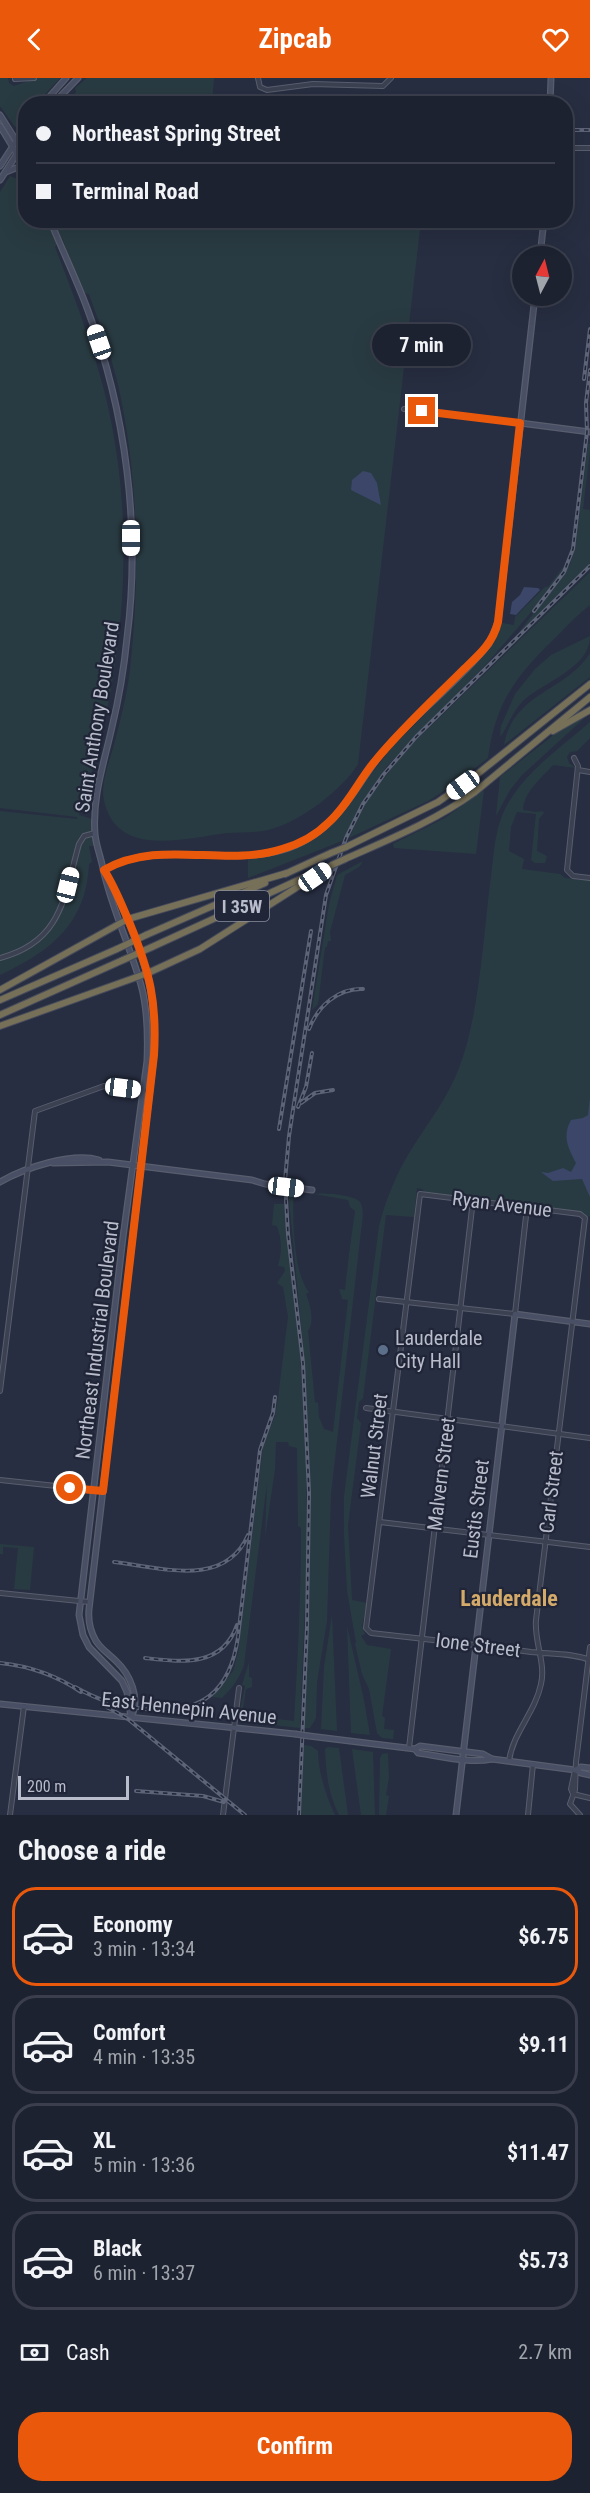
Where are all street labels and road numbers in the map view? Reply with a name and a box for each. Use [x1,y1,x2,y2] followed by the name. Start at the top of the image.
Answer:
[70,620,124,814] street label: Saint Anthony Boulevard
[215,891,269,921] road number: I 35W
[451,1186,553,1222] street label: Ryan Avenue
[70,1219,124,1461] street label: Northeast Industrial Boulevard
[356,1392,392,1500] street label: Walnut Street
[422,1416,460,1532] street label: Malvern Street
[534,1449,568,1535] street label: Carl Street
[458,1458,494,1560] street label: Eustis Street
[434,1628,522,1662] street label: Ione Street
[100,1687,278,1729] street label: East Hennepin Avenue

